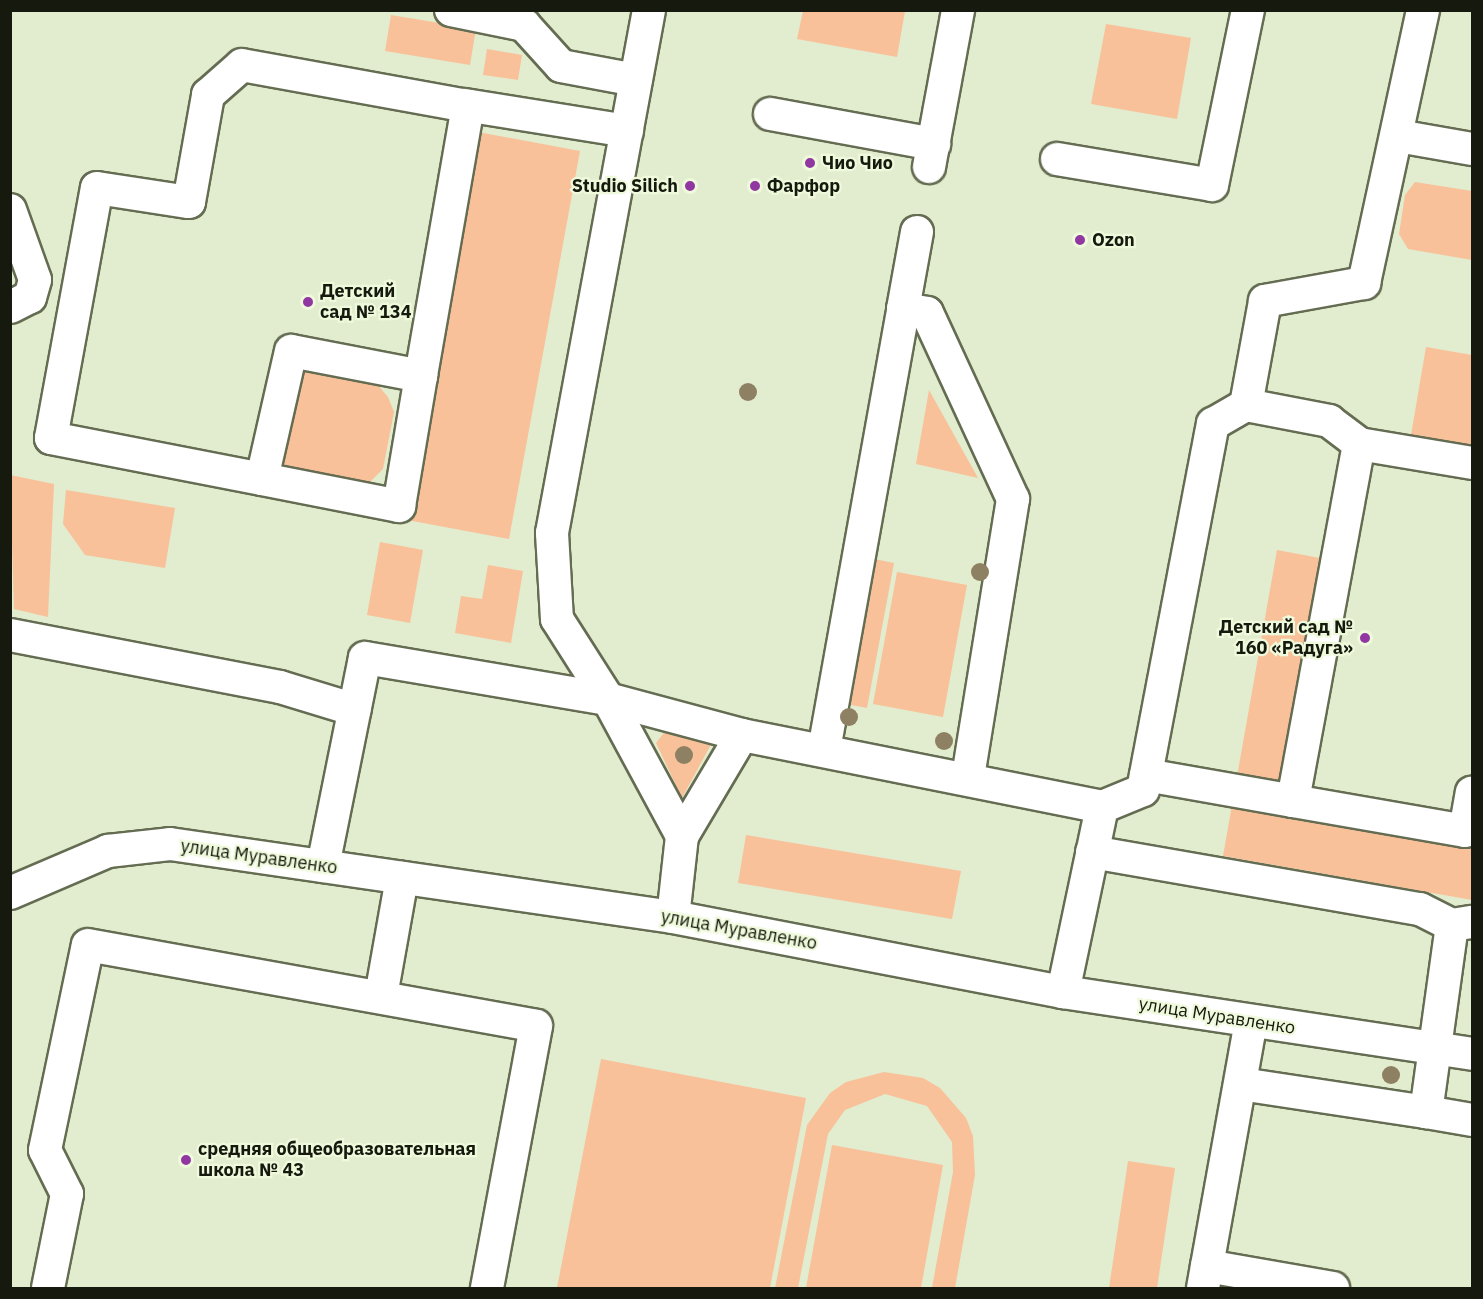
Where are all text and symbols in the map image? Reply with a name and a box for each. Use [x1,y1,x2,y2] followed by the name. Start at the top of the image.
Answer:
[822,152,893,174] place label: Чио Чио
[803,156,817,170] marker: Чио Чио
[572,175,678,197] place label: Studio Silich
[767,175,840,197] place label: Фарфор
[683,179,697,193] marker: Studio Silich
[748,179,762,193] marker: Фарфор
[1092,229,1135,251] place label: Ozon
[1073,233,1087,247] marker: Ozon
[320,281,411,324] place label: Детский сад № 134
[301,295,315,309] marker: Детский сад № 134
[1219,617,1353,660] place label: Детский сад № 160 «Радуга»
[1358,631,1372,645] marker: Детский сад № 160 «Радуга»
[179,835,339,879] street label: улица Муравленко
[659,906,819,954] street label: улица Муравленко
[1137,993,1297,1039] street label: улица Муравленко
[198,1139,476,1182] place label: средняя общеобразовательная школа № 43
[179,1153,193,1167] marker: средняя общеобразовательная школа № 43

